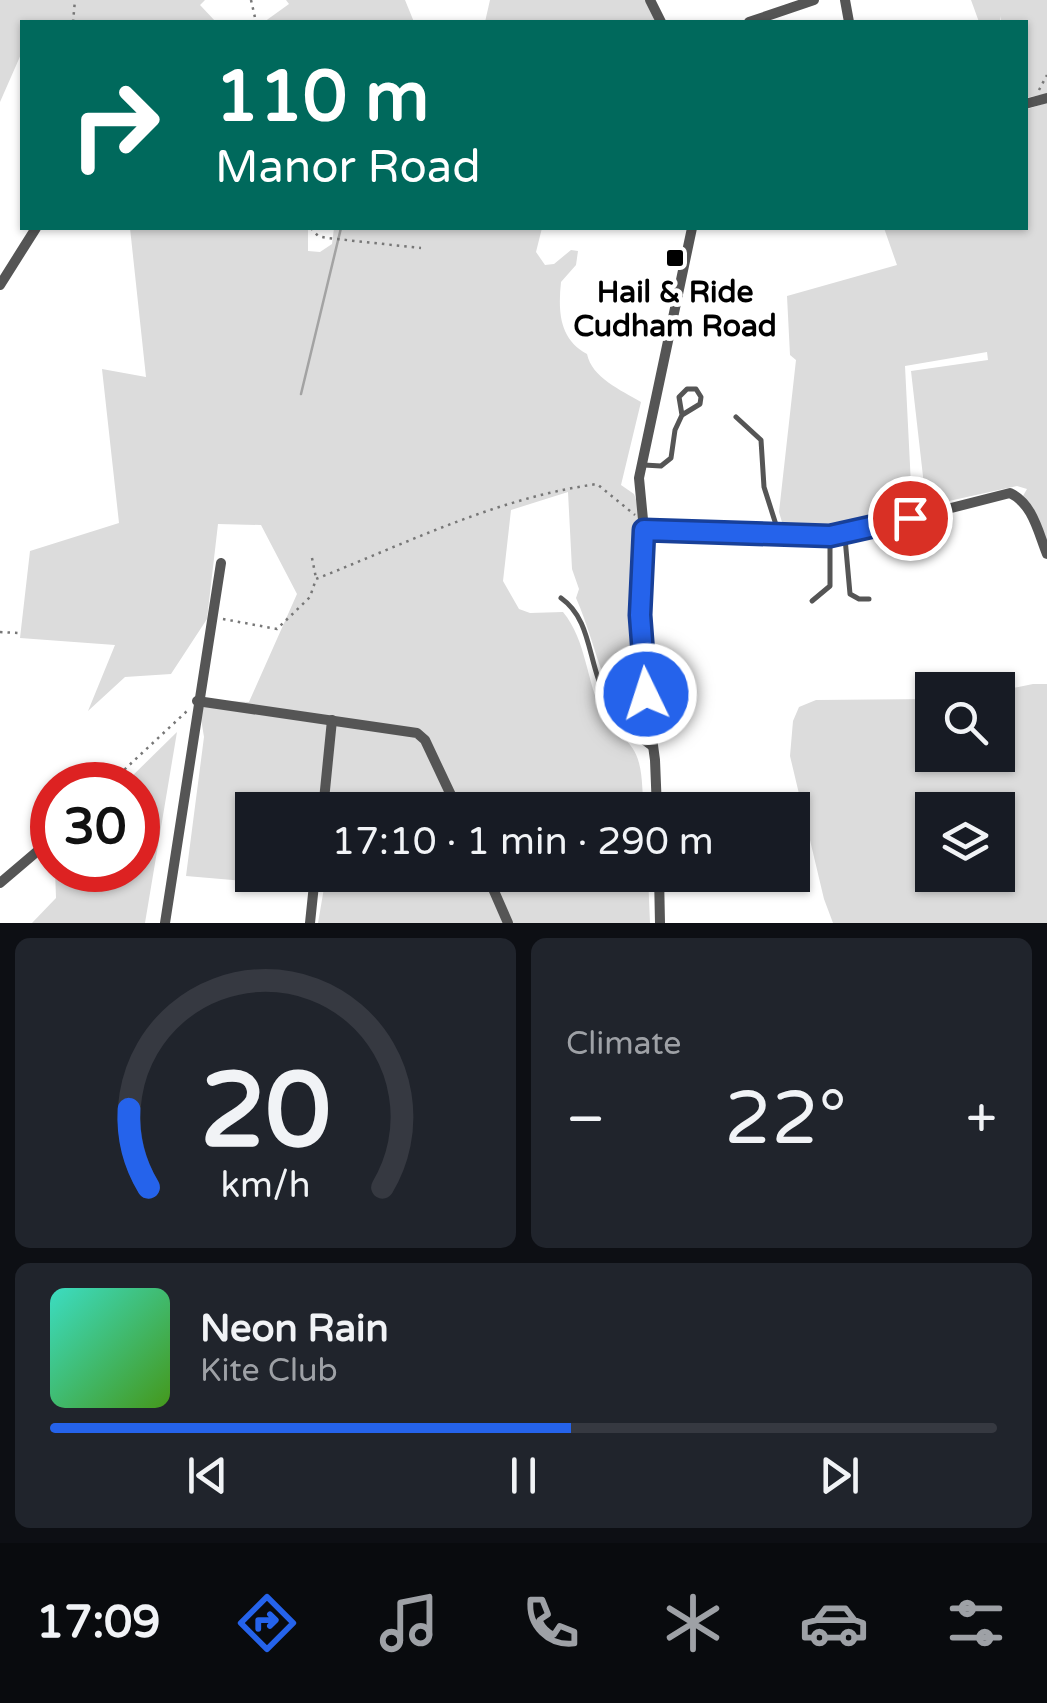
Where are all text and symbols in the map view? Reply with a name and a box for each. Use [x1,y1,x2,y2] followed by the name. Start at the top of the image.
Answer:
[215,56,429,140] text: 110 m
[50,60,180,190] icon: right
[215,141,481,195] text: Manor Road
[664,247,686,269] marker: Hail & Ride Cudham Road
[573,274,777,345] place label: Hail & Ride Cudham Road
[868,476,953,561] pin
[883,491,938,546] icon: arrive
[594,642,698,746] position arrow
[915,672,1015,892] map controls
[915,672,1015,772] button: search
[30,762,160,892] speed limit sign: 30
[915,792,1015,892] button: layers
[331,819,714,865] text: 17:10 · 1 min · 290 m
[566,1025,681,1063] text: Climate
[200,1050,331,1175] text: 20
[724,1074,847,1164] text: 22°
[566,1087,605,1153] text: −
[966,1087,997,1153] text: +
[221,1164,310,1207] text: km/h
[200,1306,389,1352] text: Neon Rain
[200,1352,338,1390] text: Kite Club
[180,1448,235,1503] icon: previous
[496,1448,551,1503] icon: pause
[812,1448,867,1503] icon: next
[232,1588,302,1658] icon: directions
[374,1588,444,1658] icon: music
[516,1588,586,1658] icon: phone
[658,1588,728,1658] icon: climate
[799,1588,869,1658] icon: car
[941,1588,1011,1658] icon: filters
[36,1596,161,1650] text: 17:09

